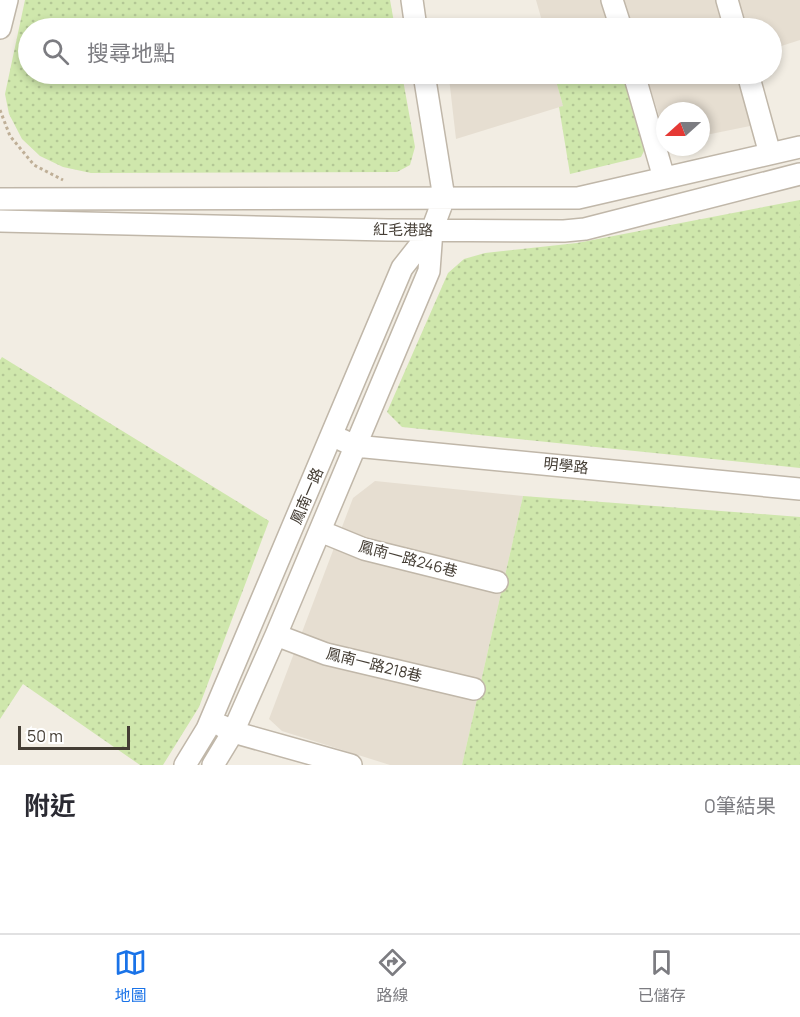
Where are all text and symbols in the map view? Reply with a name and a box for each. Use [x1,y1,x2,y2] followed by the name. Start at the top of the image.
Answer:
[18,18,782,84] search box
[39,35,72,68] icon: search
[87,38,175,68] text: 搜尋地點
[656,102,710,156] north arrow
[373,218,433,241] street label: 紅毛港路
[543,453,590,478] street label: 明學路
[285,464,328,528] street label: 鳳南一路
[356,535,460,582] street label: 鳳南一路246巷
[324,642,424,687] street label: 鳳南一路218巷
[18,723,130,750] scale bar
[27,725,63,747] text: 50 m
[24,787,76,823] text: 附近
[704,792,776,819] text: 0筆結果
[114,946,147,1006] tab: 地圖
[376,946,409,1006] tab: 路線
[638,946,686,1006] tab: 已儲存

